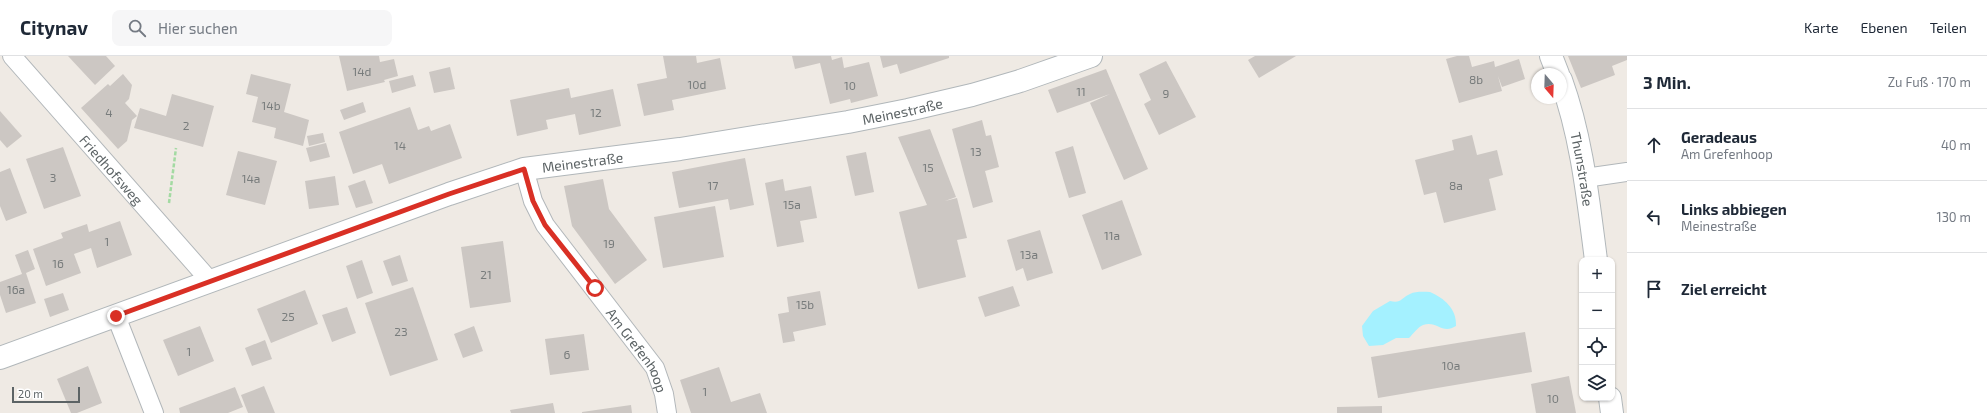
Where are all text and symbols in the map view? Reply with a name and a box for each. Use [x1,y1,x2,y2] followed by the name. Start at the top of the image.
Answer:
[112,10,392,46] search box
[20,16,88,39] text: Citynav
[126,17,148,39] icon: search
[158,19,238,37] text: Hier suchen
[1804,19,1839,36] text: Karte
[1861,19,1908,36] text: Ebenen
[1930,19,1967,36] text: Teilen
[352,64,372,78] house number: 14d
[1531,68,1567,104] north arrow
[1469,72,1483,86] house number: 8b
[1643,72,1691,92] text: 3 Min.
[1888,74,1971,90] text: Zu Fuß · 170 m
[688,77,706,91] house number: 10d
[844,78,856,92] house number: 10
[1076,84,1086,98] house number: 11
[1163,86,1170,100] house number: 9
[861,94,944,127] street label: Meinestraße
[262,98,281,112] house number: 14b
[105,105,113,119] house number: 4
[590,105,602,119] house number: 12
[183,118,190,132] house number: 2
[1681,128,1757,146] text: Geradeaus
[1568,130,1597,207] street label: Thunstraße
[77,131,147,208] street label: Friedhofsweg
[1643,134,1665,156] icon: ahead
[1941,137,1971,153] text: 40 m
[394,138,406,152] house number: 14
[970,144,982,158] house number: 13
[1681,146,1773,162] text: Am Grefenhoop
[541,148,624,175] street label: Meinestraße
[922,160,934,174] house number: 15
[50,170,56,184] house number: 3
[242,171,260,185] house number: 14a
[708,178,718,192] house number: 17
[1449,178,1463,192] house number: 8a
[783,197,801,211] house number: 15a
[1681,200,1787,218] text: Links abbiegen
[1643,206,1665,228] icon: left
[1936,209,1971,225] text: 130 m
[1681,218,1757,234] text: Meinestraße
[1104,228,1120,242] house number: 11a
[105,234,109,248] house number: 1
[603,236,615,250] house number: 19
[1020,247,1038,261] house number: 13a
[52,256,64,270] house number: 16
[1579,257,1615,401] map controls
[1579,257,1615,293] button: +
[480,267,492,281] house number: 21
[1643,278,1665,300] icon: arrive
[586,279,604,297] route start
[1681,280,1767,298] text: Ziel erreicht
[7,282,25,296] house number: 16a
[1579,293,1615,329] button: −
[796,297,814,311] house number: 15b
[603,304,671,394] street label: Am Grefenhoop
[107,307,125,325] route end
[281,309,295,323] house number: 25
[394,324,408,338] house number: 23
[1579,329,1615,365] button: locate
[187,344,191,358] house number: 1
[564,347,571,361] house number: 6
[1442,358,1460,372] house number: 10a
[1579,365,1615,401] button: layers
[703,384,707,398] house number: 1
[12,385,80,404] scale bar
[18,387,43,400] text: 20 m
[1547,391,1559,405] house number: 10

